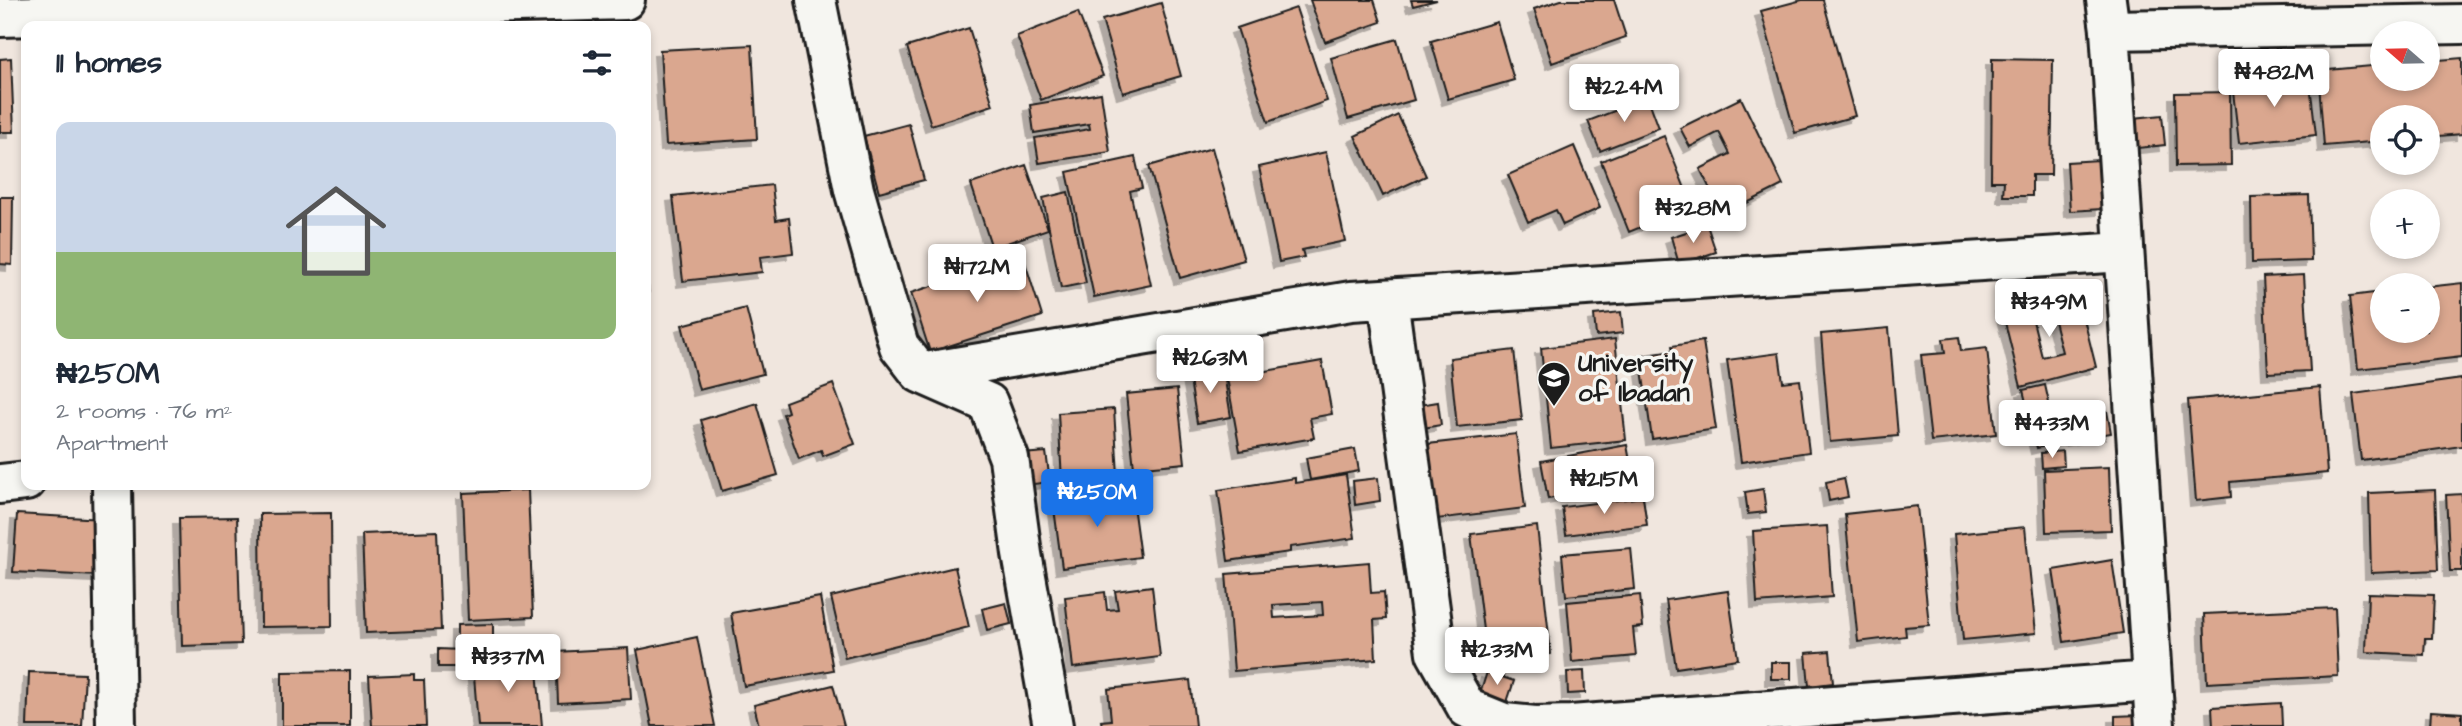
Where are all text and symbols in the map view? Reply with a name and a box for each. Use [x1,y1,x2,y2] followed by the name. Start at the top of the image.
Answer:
[2370,21,2440,91] north arrow
[2370,21,2440,343] map controls
[56,42,162,84] text: 11 homes
[578,44,616,82] icon: filters
[2225,50,2323,109] pin: ₦482M
[2234,56,2314,88] text: ₦482M
[1575,64,1673,124] pin: ₦224M
[1585,71,1663,103] text: ₦224M
[2370,105,2440,175] button: locate
[273,168,399,294] icon: home
[1644,186,1742,245] pin: ₦328M
[2370,189,2440,259] button: +
[1655,192,1731,224] text: ₦328M
[928,244,1026,304] pin: ₦172M
[944,251,1010,283] text: ₦172M
[2370,273,2440,343] button: −
[2000,280,2098,339] pin: ₦349M
[2011,286,2087,318] text: ₦349M
[1161,336,1259,395] pin: ₦263M
[1173,342,1247,374] text: ₦263M
[1578,345,1694,411] place label: University of Ibadan
[56,353,160,395] text: ₦250M
[1535,359,1573,408] school or university icon: University of Ibadan
[56,395,232,427] text: 2 rooms · 76 m²
[2003,400,2101,460] pin: ₦433M
[2015,407,2089,439] text: ₦433M
[56,427,168,459] text: Apartment
[1555,456,1653,516] pin: ₦215M
[1570,463,1638,495] text: ₦215M
[1048,470,1146,529] pin: ₦250M
[1057,476,1137,508] text: ₦250M
[1448,628,1546,687] pin: ₦233M
[459,634,557,694] pin: ₦337M
[1461,634,1533,666] text: ₦233M
[471,641,545,673] text: ₦337M

